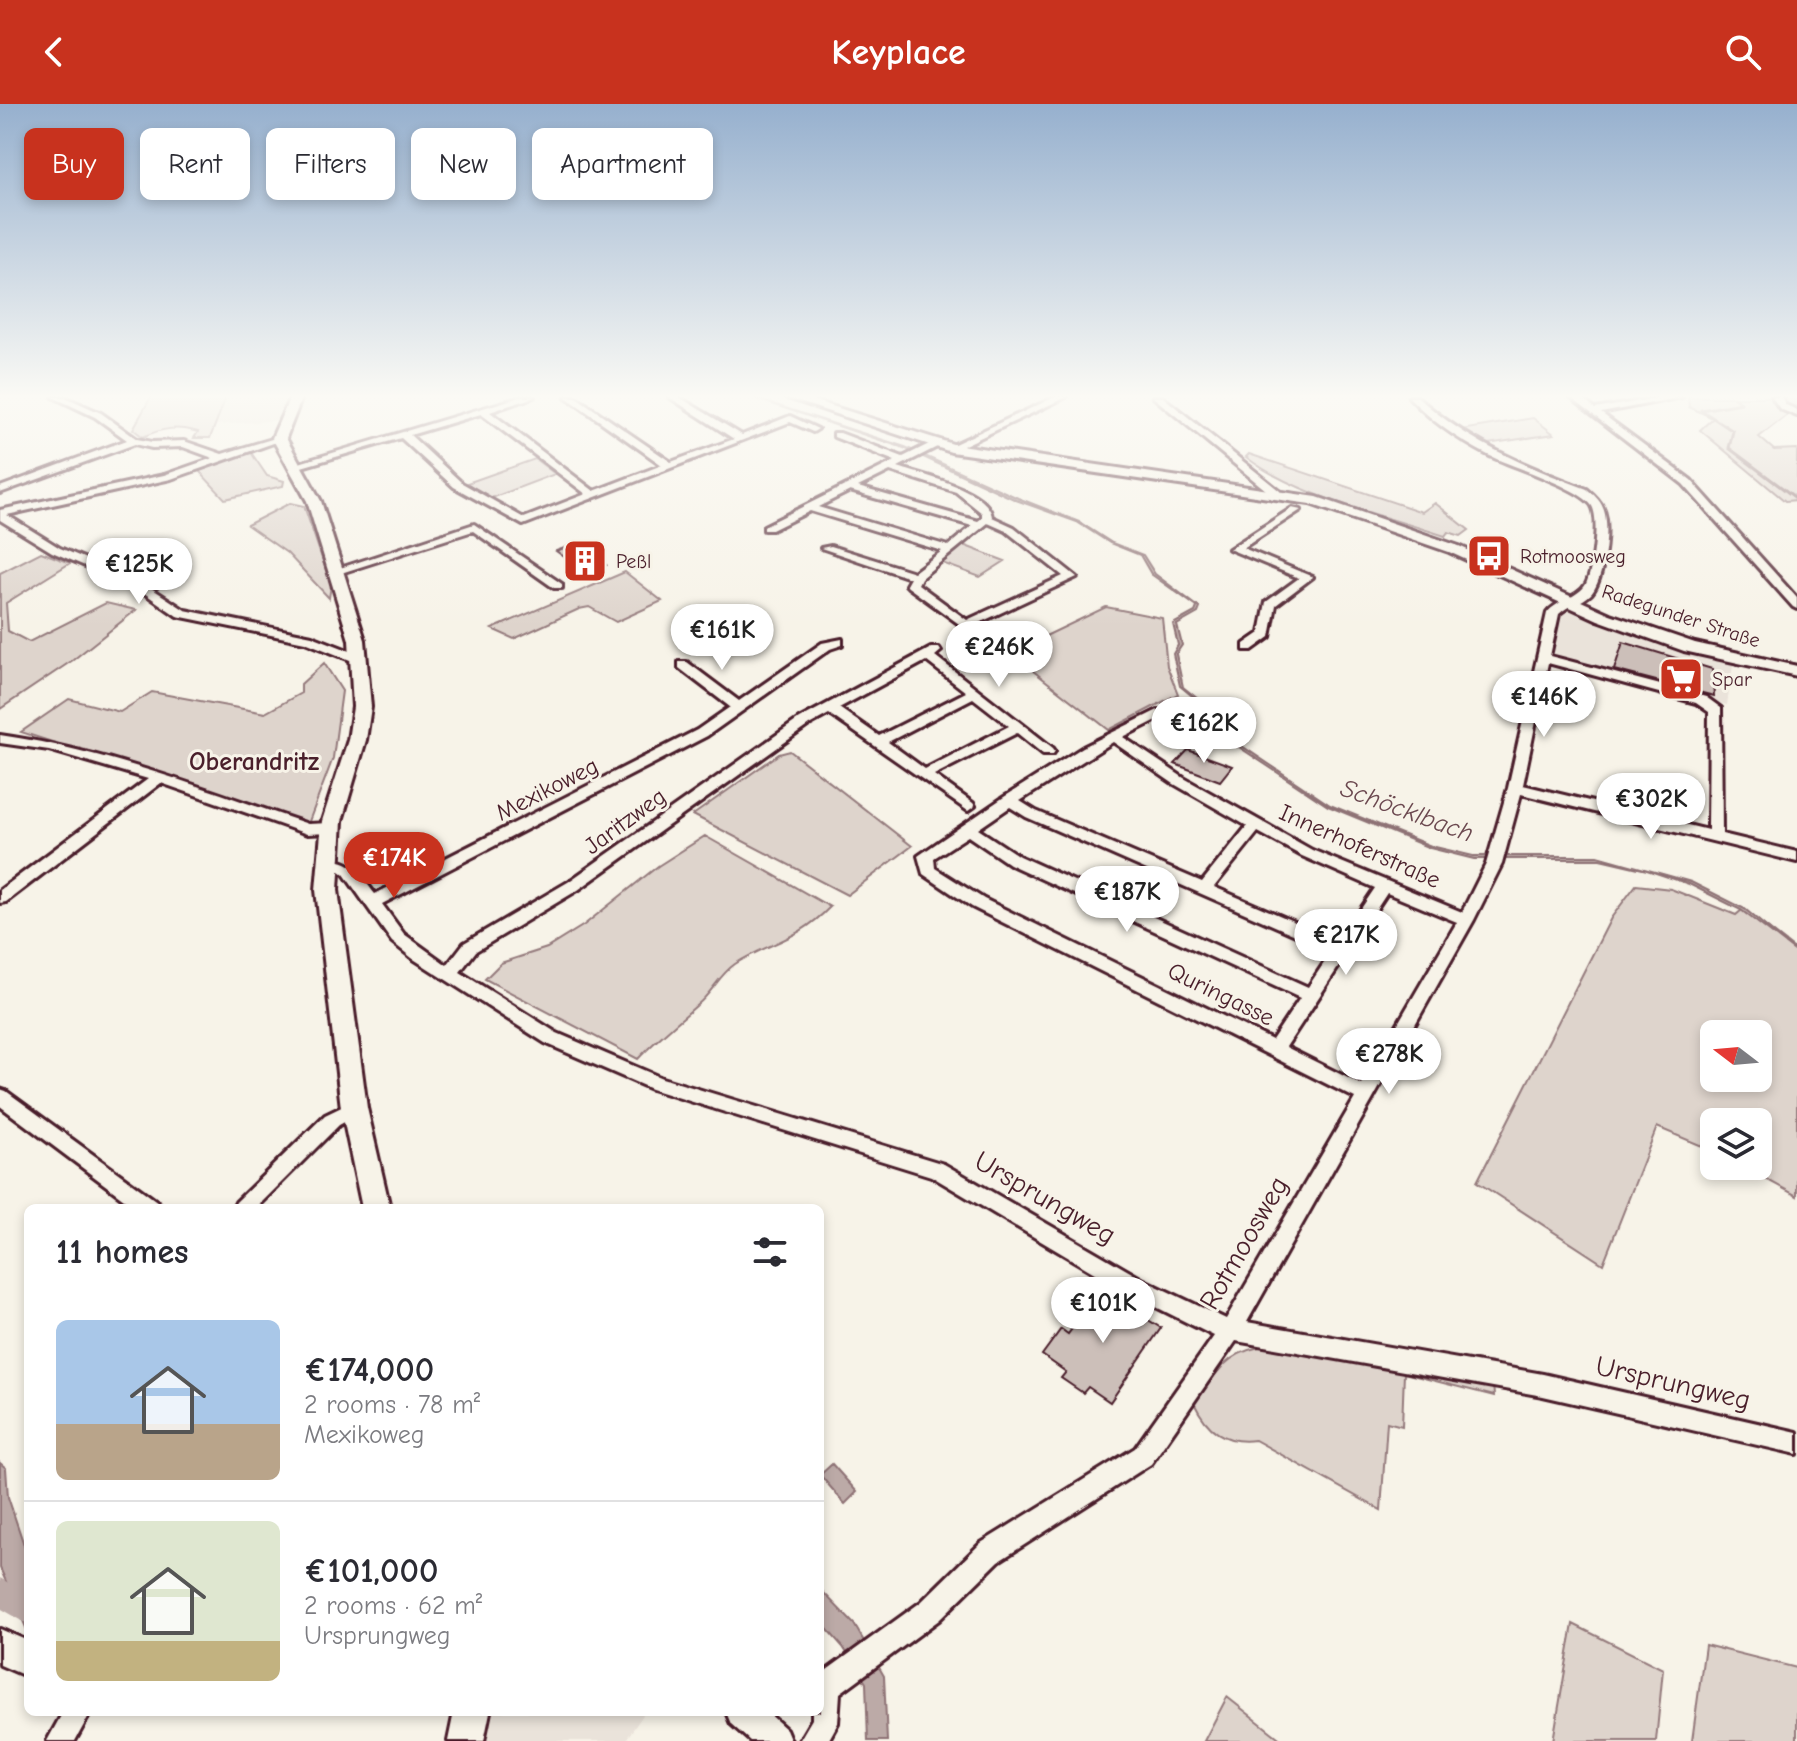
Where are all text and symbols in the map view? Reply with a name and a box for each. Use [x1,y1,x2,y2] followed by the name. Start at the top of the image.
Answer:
[32,30,76,74] icon: back
[1721,30,1765,74] icon: search
[831,32,966,73] text: Keyplace
[24,128,124,200] chip: Buy
[140,128,250,200] chip: Rent
[266,128,395,200] chip: Filters
[411,128,516,200] chip: New
[532,128,713,200] chip: Apartment
[1465,532,1513,580] bus stop icon: Rotmoosweg
[561,537,609,585] building icon: Peßl
[83,538,195,606] pin: €125K
[1520,545,1626,568] place label: Rotmoosweg
[104,549,174,579] text: €125K
[616,550,651,573] place label: Peßl
[1599,580,1763,652] street label: Radegunder Straße
[666,604,778,672] pin: €161K
[689,615,755,645] text: €161K
[943,621,1055,689] pin: €246K
[964,632,1034,662] text: €246K
[1657,655,1705,703] supermarket icon: Spar
[1712,668,1752,691] place label: Spar
[1488,671,1600,739] pin: €146K
[1510,682,1578,712] text: €146K
[1148,697,1260,765] pin: €162K
[1169,708,1239,738] text: €162K
[189,747,319,777] district label: Oberandritz
[491,751,603,827] street label: Mexikoweg
[1336,773,1478,849] water label: Schöcklbach
[1595,773,1707,841] pin: €302K
[579,782,671,860] street label: Jaritzweg
[1614,784,1688,814] text: €302K
[1275,798,1445,894] street label: Innerhoferstraße
[338,832,450,900] pin: €174K
[362,843,426,873] text: €174K
[1071,866,1183,934] pin: €187K
[1093,877,1161,907] text: €187K
[1290,909,1402,977] pin: €217K
[1312,920,1380,950] text: €217K
[1163,956,1279,1032] street label: Quringasse
[1700,1020,1772,1092] north arrow
[1700,1020,1772,1180] map controls
[1333,1028,1445,1096] pin: €278K
[1354,1039,1424,1069] text: €278K
[1700,1108,1772,1180] button: layers
[969,1145,1121,1251] street label: Ursprungweg
[1193,1171,1295,1315] street label: Rotmoosweg
[748,1230,792,1274] icon: filters
[56,1232,189,1272] text: 11 homes
[1047,1277,1159,1345] pin: €101K
[1069,1288,1137,1318] text: €101K
[304,1350,434,1390] text: €174,000
[1593,1350,1753,1416] street label: Ursprungweg
[120,1352,216,1448] icon: home
[304,1390,480,1420] text: 2 rooms · 78 m²
[304,1420,424,1450] text: Mexikoweg
[304,1551,438,1591] text: €101,000
[120,1553,216,1649] icon: home
[304,1591,482,1621] text: 2 rooms · 62 m²
[304,1621,451,1651] text: Ursprungweg

